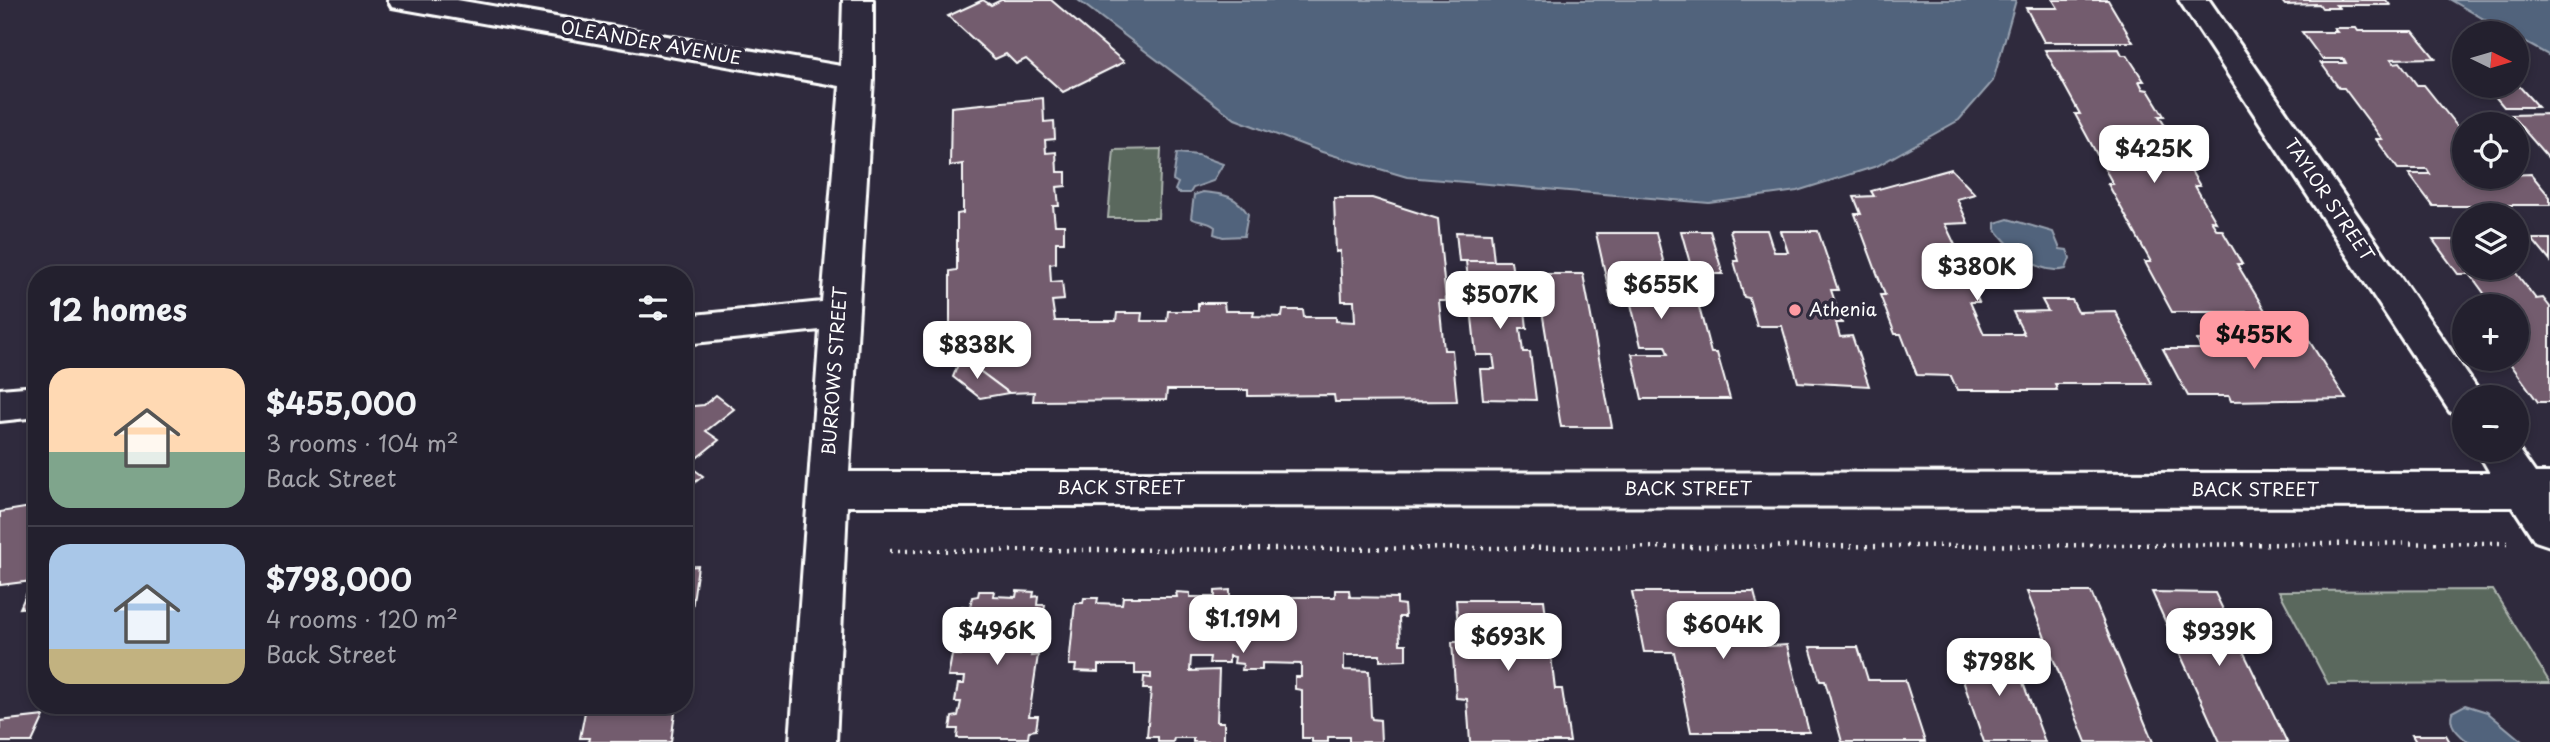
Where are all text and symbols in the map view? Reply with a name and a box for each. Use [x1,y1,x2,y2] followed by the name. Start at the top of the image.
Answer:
[559,12,744,71] street label: OLEANDER AVENUE
[2452,21,2529,98] north arrow
[2452,21,2529,462] map controls
[2452,112,2529,189] button: locate
[2105,125,2203,185] pin: $425K
[2115,130,2193,165] text: $425K
[2279,132,2382,267] street label: TAYLOR STREET
[2452,203,2529,280] button: layers
[1928,244,2026,303] pin: $380K
[1938,248,2016,283] text: $380K
[1612,262,1710,321] pin: $655K
[1623,266,1699,301] text: $655K
[1451,272,1549,331] pin: $507K
[1462,276,1538,311] text: $507K
[814,285,853,456] street label: BURROWS STREET
[49,286,187,331] text: 12 homes
[634,289,672,327] icon: filters
[2452,294,2529,371] button: +
[1809,295,1877,322] place label: Athenia
[1787,302,1803,318] marker: Athenia
[2205,312,2303,371] pin: $455K
[2216,316,2292,351] text: $455K
[928,322,1026,381] pin: $838K
[939,326,1015,361] text: $838K
[266,380,417,425] text: $455,000
[2452,385,2529,462] button: −
[105,396,189,480] icon: home
[266,425,459,460] text: 3 rooms · 104 m²
[266,460,396,495] text: Back Street
[1057,473,1186,500] street label: BACK STREET
[1624,474,1753,501] street label: BACK STREET
[2191,475,2320,502] street label: BACK STREET
[266,556,412,601] text: $798,000
[105,572,189,656] icon: home
[1186,596,1300,655] pin: $1.19M
[1205,600,1281,635] text: $1.19M
[266,601,458,636] text: 4 rooms · 120 m²
[1674,602,1772,661] pin: $604K
[1683,606,1763,641] text: $604K
[948,608,1046,667] pin: $496K
[2170,608,2268,668] pin: $939K
[958,612,1036,647] text: $496K
[2182,613,2256,648] text: $939K
[1459,614,1557,673] pin: $693K
[1471,618,1545,653] text: $693K
[266,636,396,671] text: Back Street
[1950,638,2048,698] pin: $798K
[1963,643,2035,678] text: $798K

